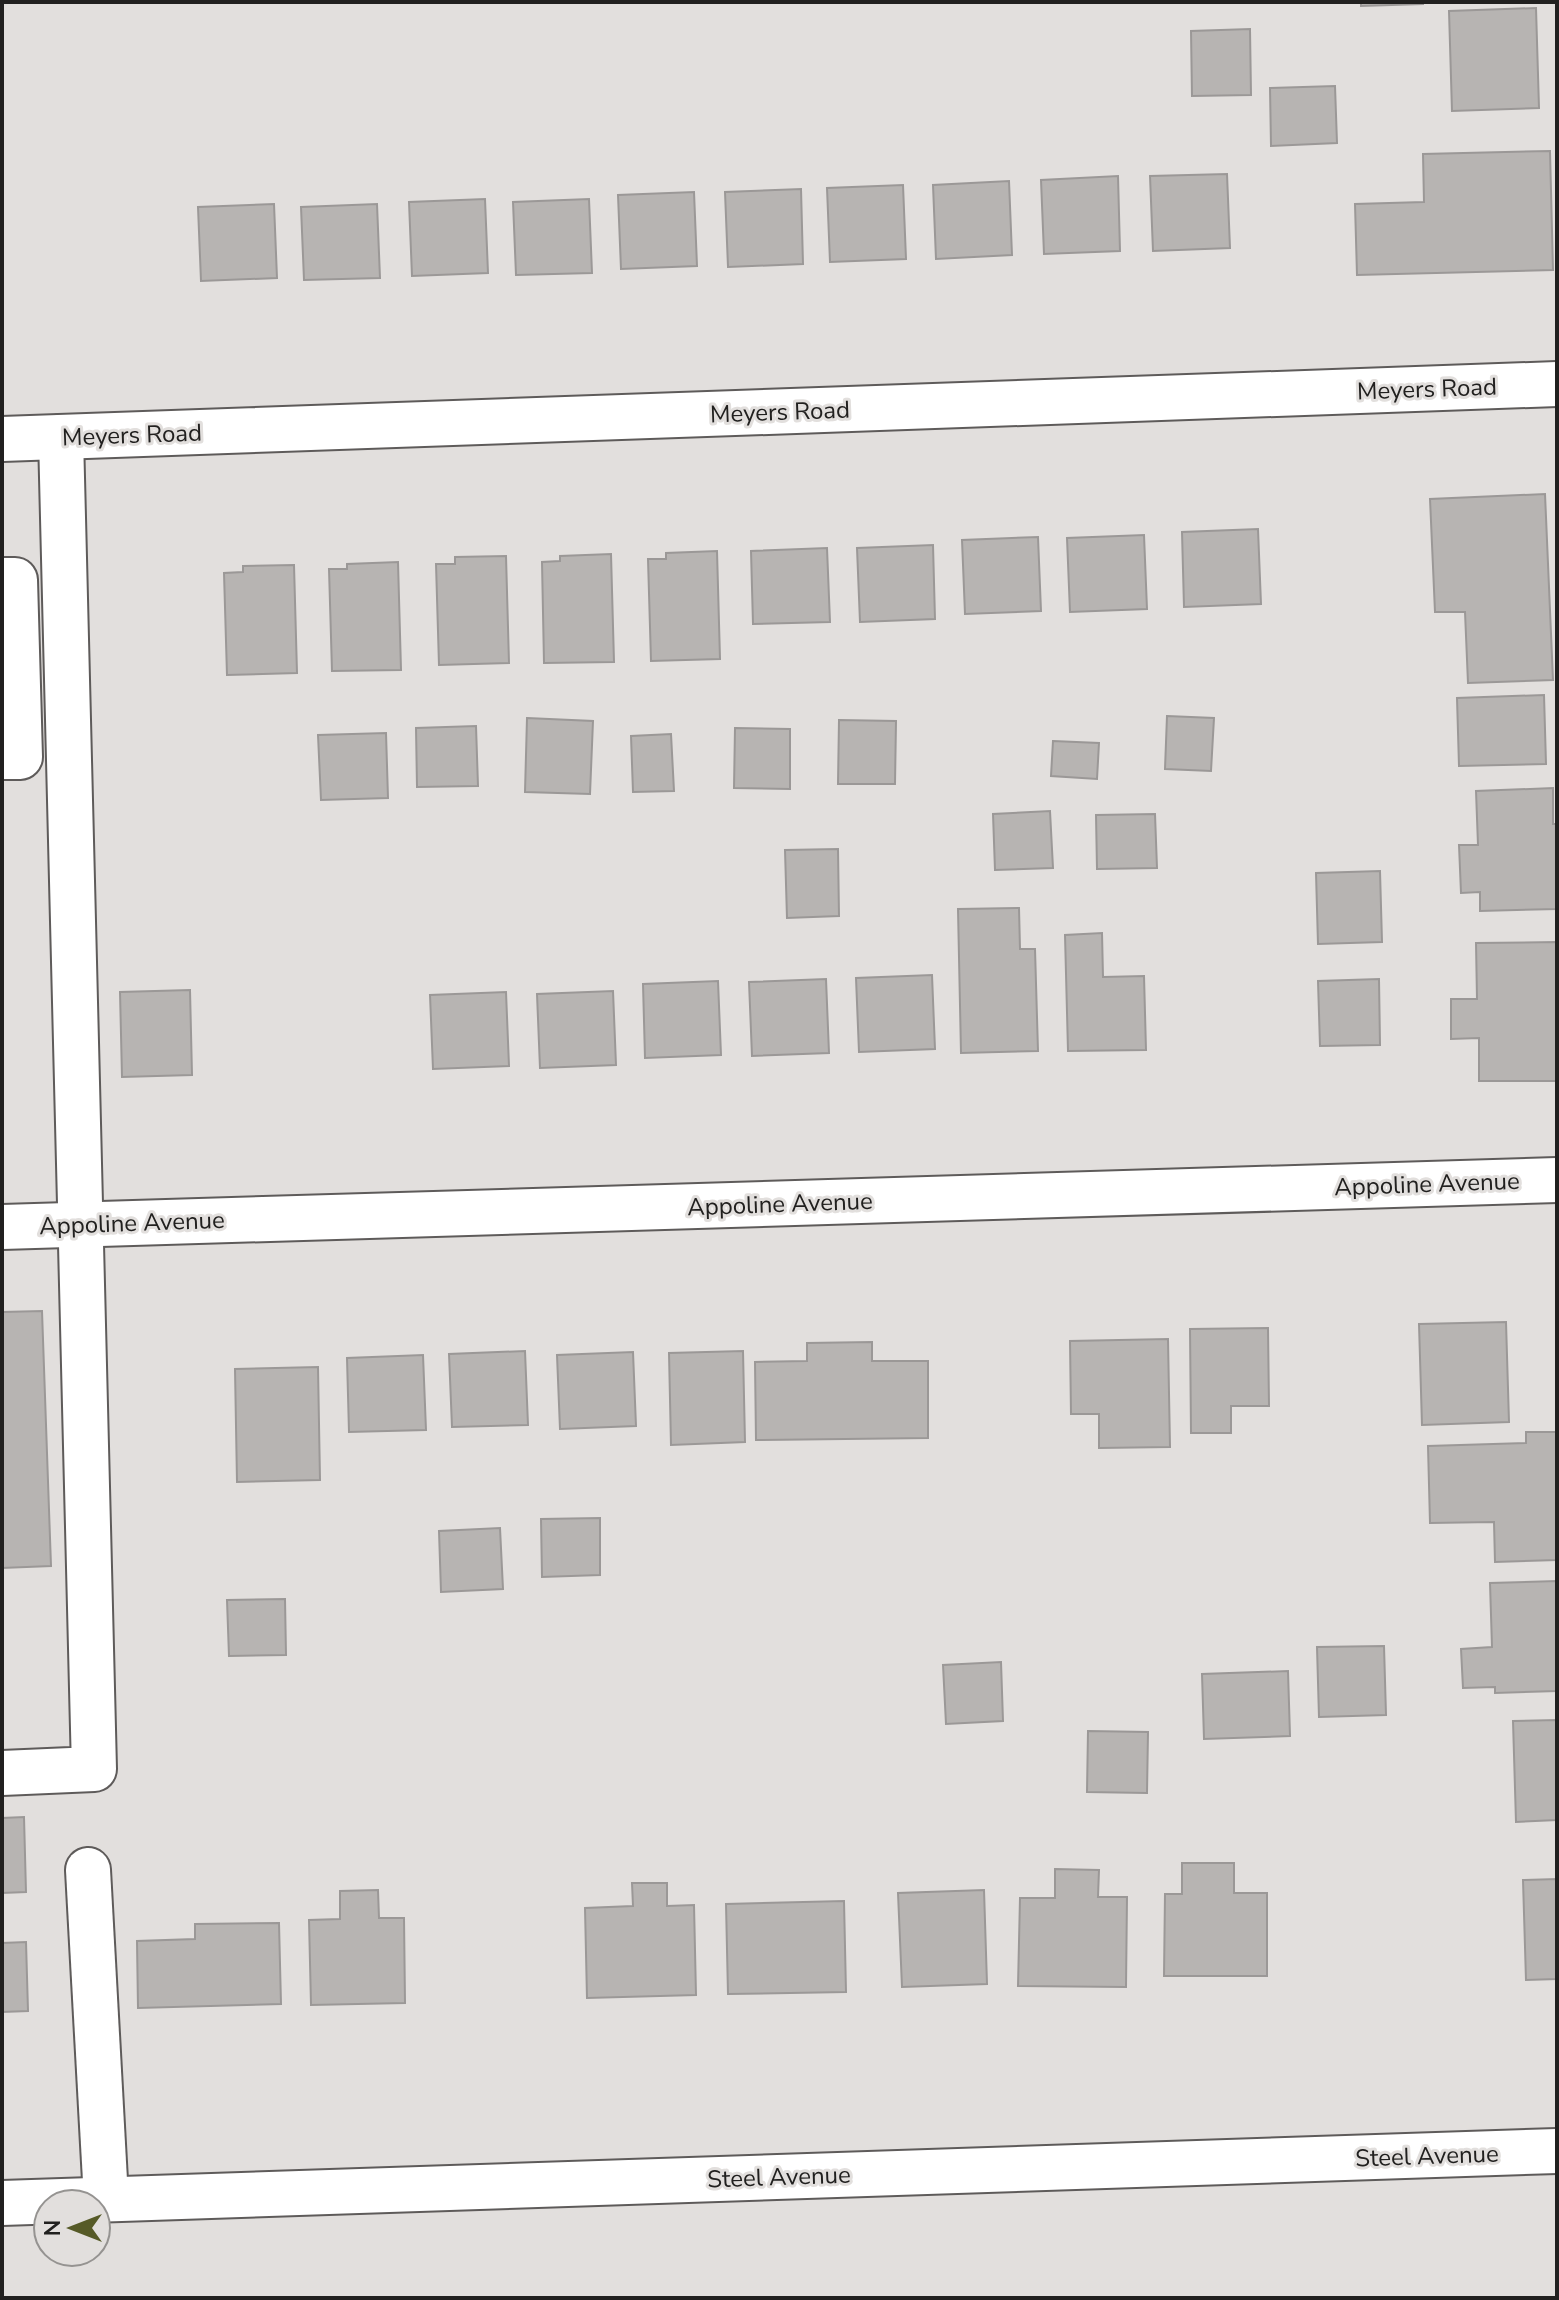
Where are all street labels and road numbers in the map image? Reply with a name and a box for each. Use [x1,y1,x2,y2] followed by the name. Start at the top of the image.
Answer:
[1356,371,1498,407] street label: Meyers Road
[709,394,851,430] street label: Meyers Road
[61,417,203,453] street label: Meyers Road
[1334,1165,1520,1203] street label: Appoline Avenue
[687,1185,873,1223] street label: Appoline Avenue
[39,1204,225,1242] street label: Appoline Avenue
[1355,2138,1499,2174] street label: Steel Avenue
[707,2159,851,2195] street label: Steel Avenue

